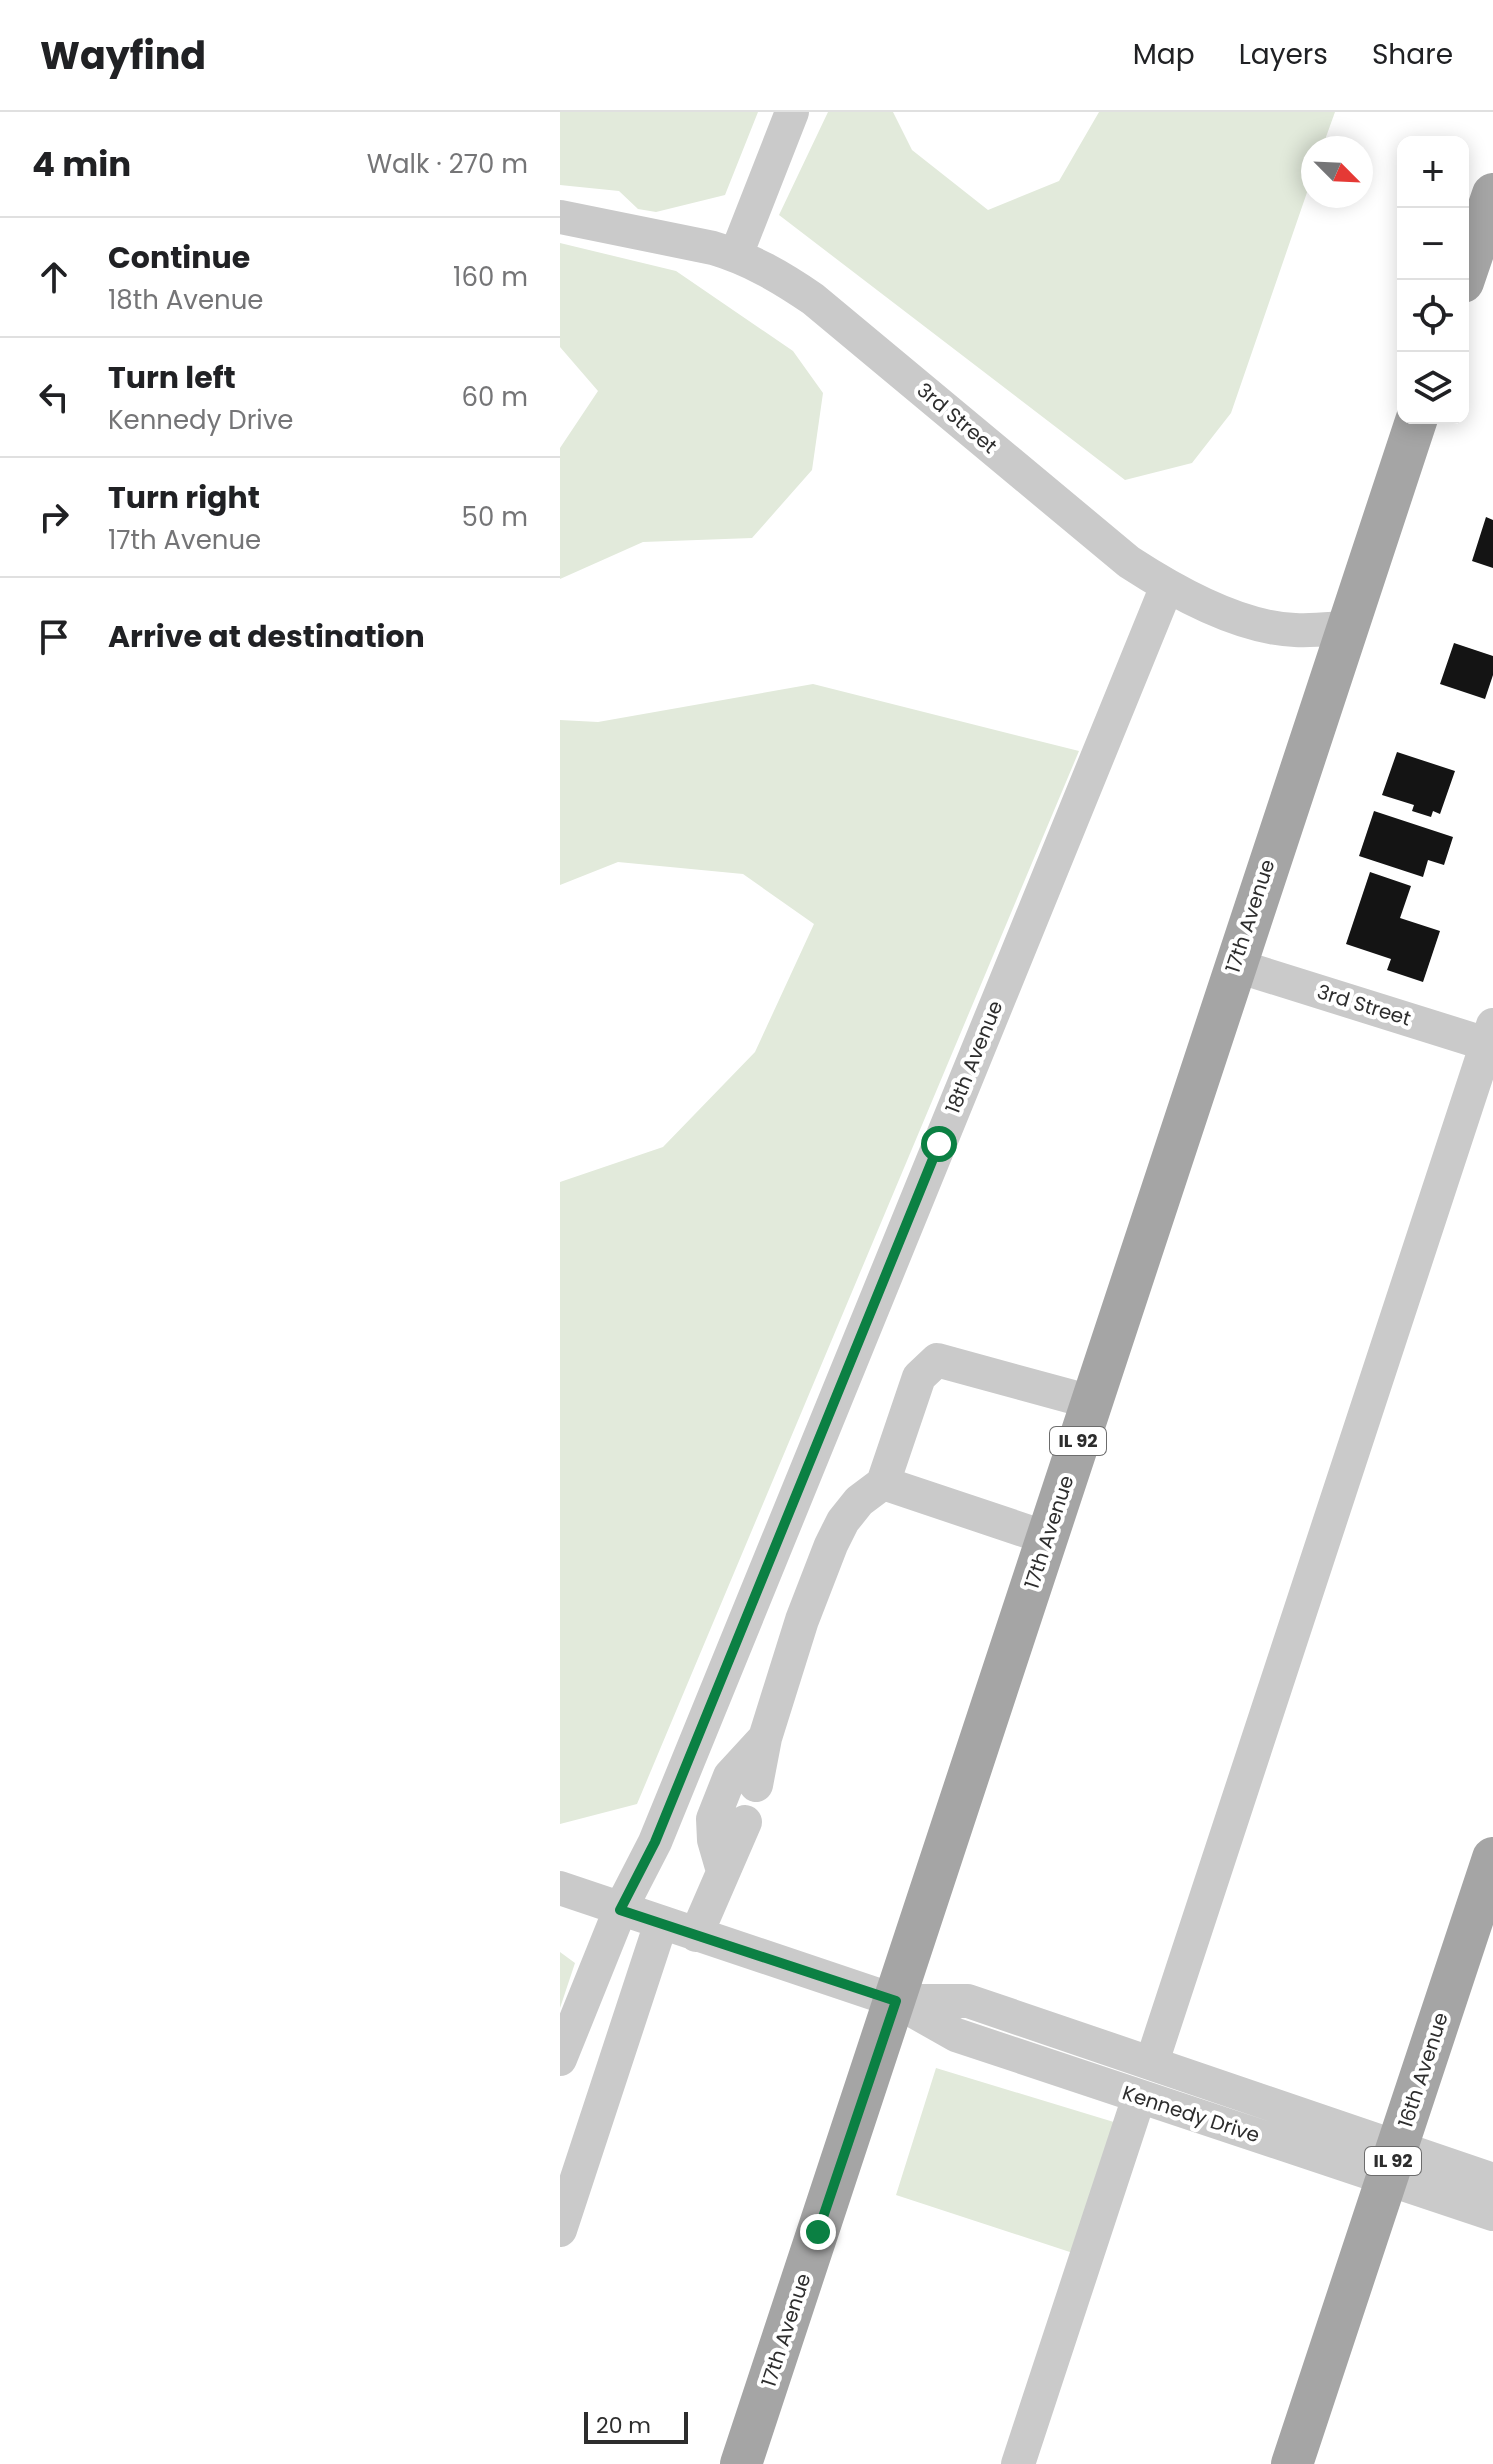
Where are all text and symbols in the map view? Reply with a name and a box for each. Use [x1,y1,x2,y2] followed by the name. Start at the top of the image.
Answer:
[40,29,206,82] text: Wayfind
[1133,35,1195,74] text: Map
[1239,35,1328,74] text: Layers
[1372,35,1453,74] text: Share
[1301,136,1373,208] north arrow
[1397,136,1469,424] map controls
[1397,136,1469,208] button: +
[32,140,131,188] text: 4 min
[367,146,528,182] text: Walk · 270 m
[1397,208,1469,280] button: −
[108,236,250,279] text: Continue
[32,255,76,299] icon: ahead
[453,259,528,295] text: 160 m
[1397,280,1469,352] button: locate
[108,282,263,318] text: 18th Avenue
[1397,352,1469,424] button: layers
[108,356,236,399] text: Turn left
[32,375,76,419] icon: left
[911,376,1003,460] street label: 3rd Street
[461,379,528,415] text: 60 m
[108,402,293,438] text: Kennedy Drive
[108,476,260,519] text: Turn right
[32,495,76,539] icon: right
[462,499,528,535] text: 50 m
[108,522,261,558] text: 17th Avenue
[32,615,76,659] icon: arrive
[108,615,425,658] text: Arrive at destination
[1218,856,1282,976] street label: 17th Avenue
[1314,977,1414,1033] street label: 3rd Street
[939,996,1009,1118] street label: 18th Avenue
[921,1126,957,1162] route start
[1050,1427,1106,1455] road number: IL 92
[1017,1472,1081,1592] street label: 17th Avenue
[1391,2009,1455,2131] street label: 16th Avenue
[1119,2079,1263,2149] street label: Kennedy Drive
[1365,2147,1421,2175] road number: IL 92
[800,2214,836,2250] route end
[754,2270,818,2390] street label: 17th Avenue
[584,2408,688,2444] scale bar
[596,2410,651,2441] text: 20 m

